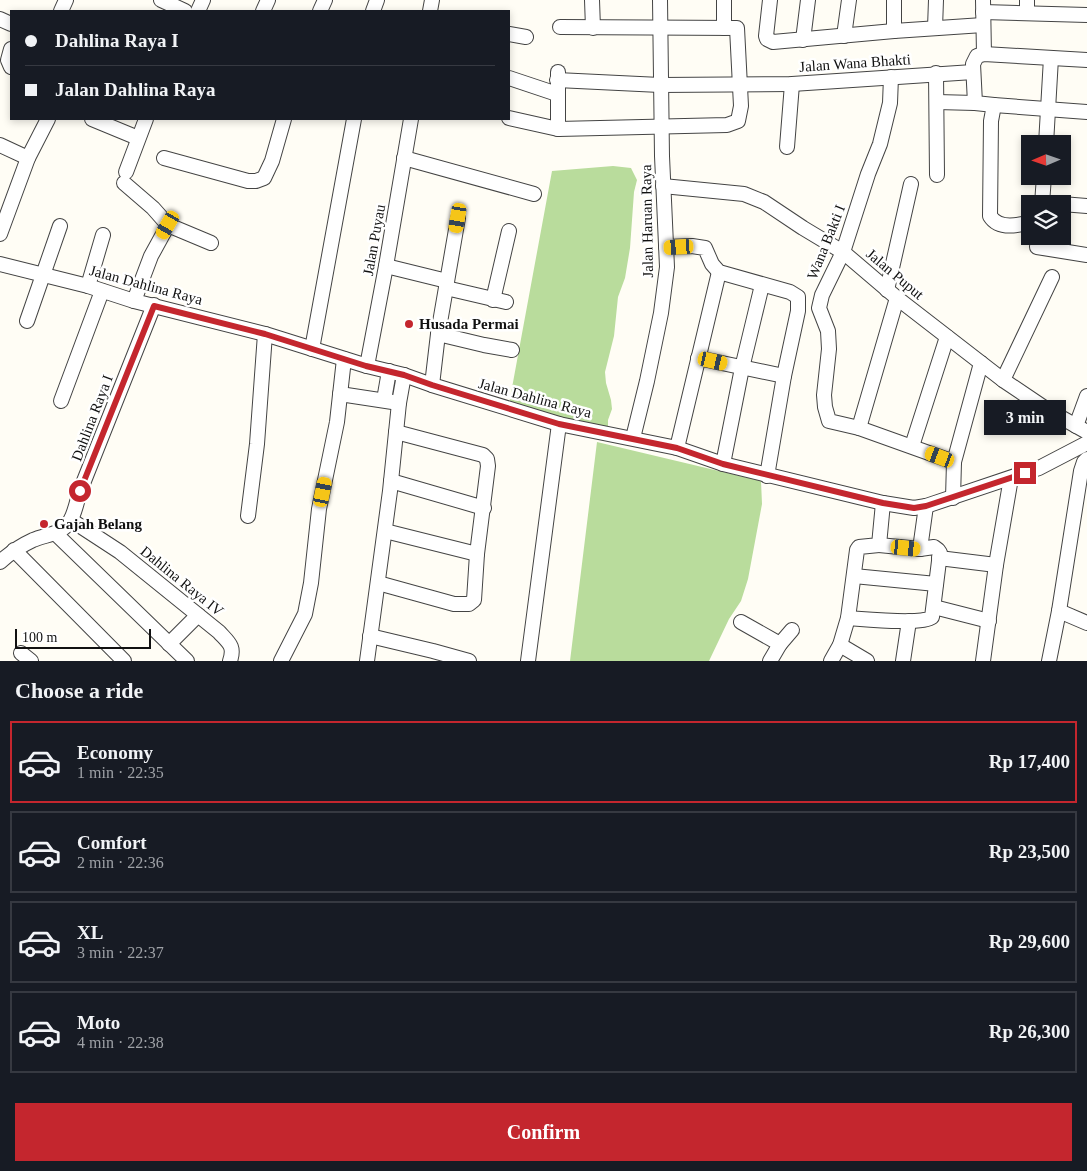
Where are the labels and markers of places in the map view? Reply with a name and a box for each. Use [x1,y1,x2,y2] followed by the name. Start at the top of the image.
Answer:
[419,316,519,332] place label: Husada Permai
[403,318,415,330] marker: Husada Permai
[54,516,142,532] place label: Gajah Belang
[38,518,50,530] marker: Gajah Belang

